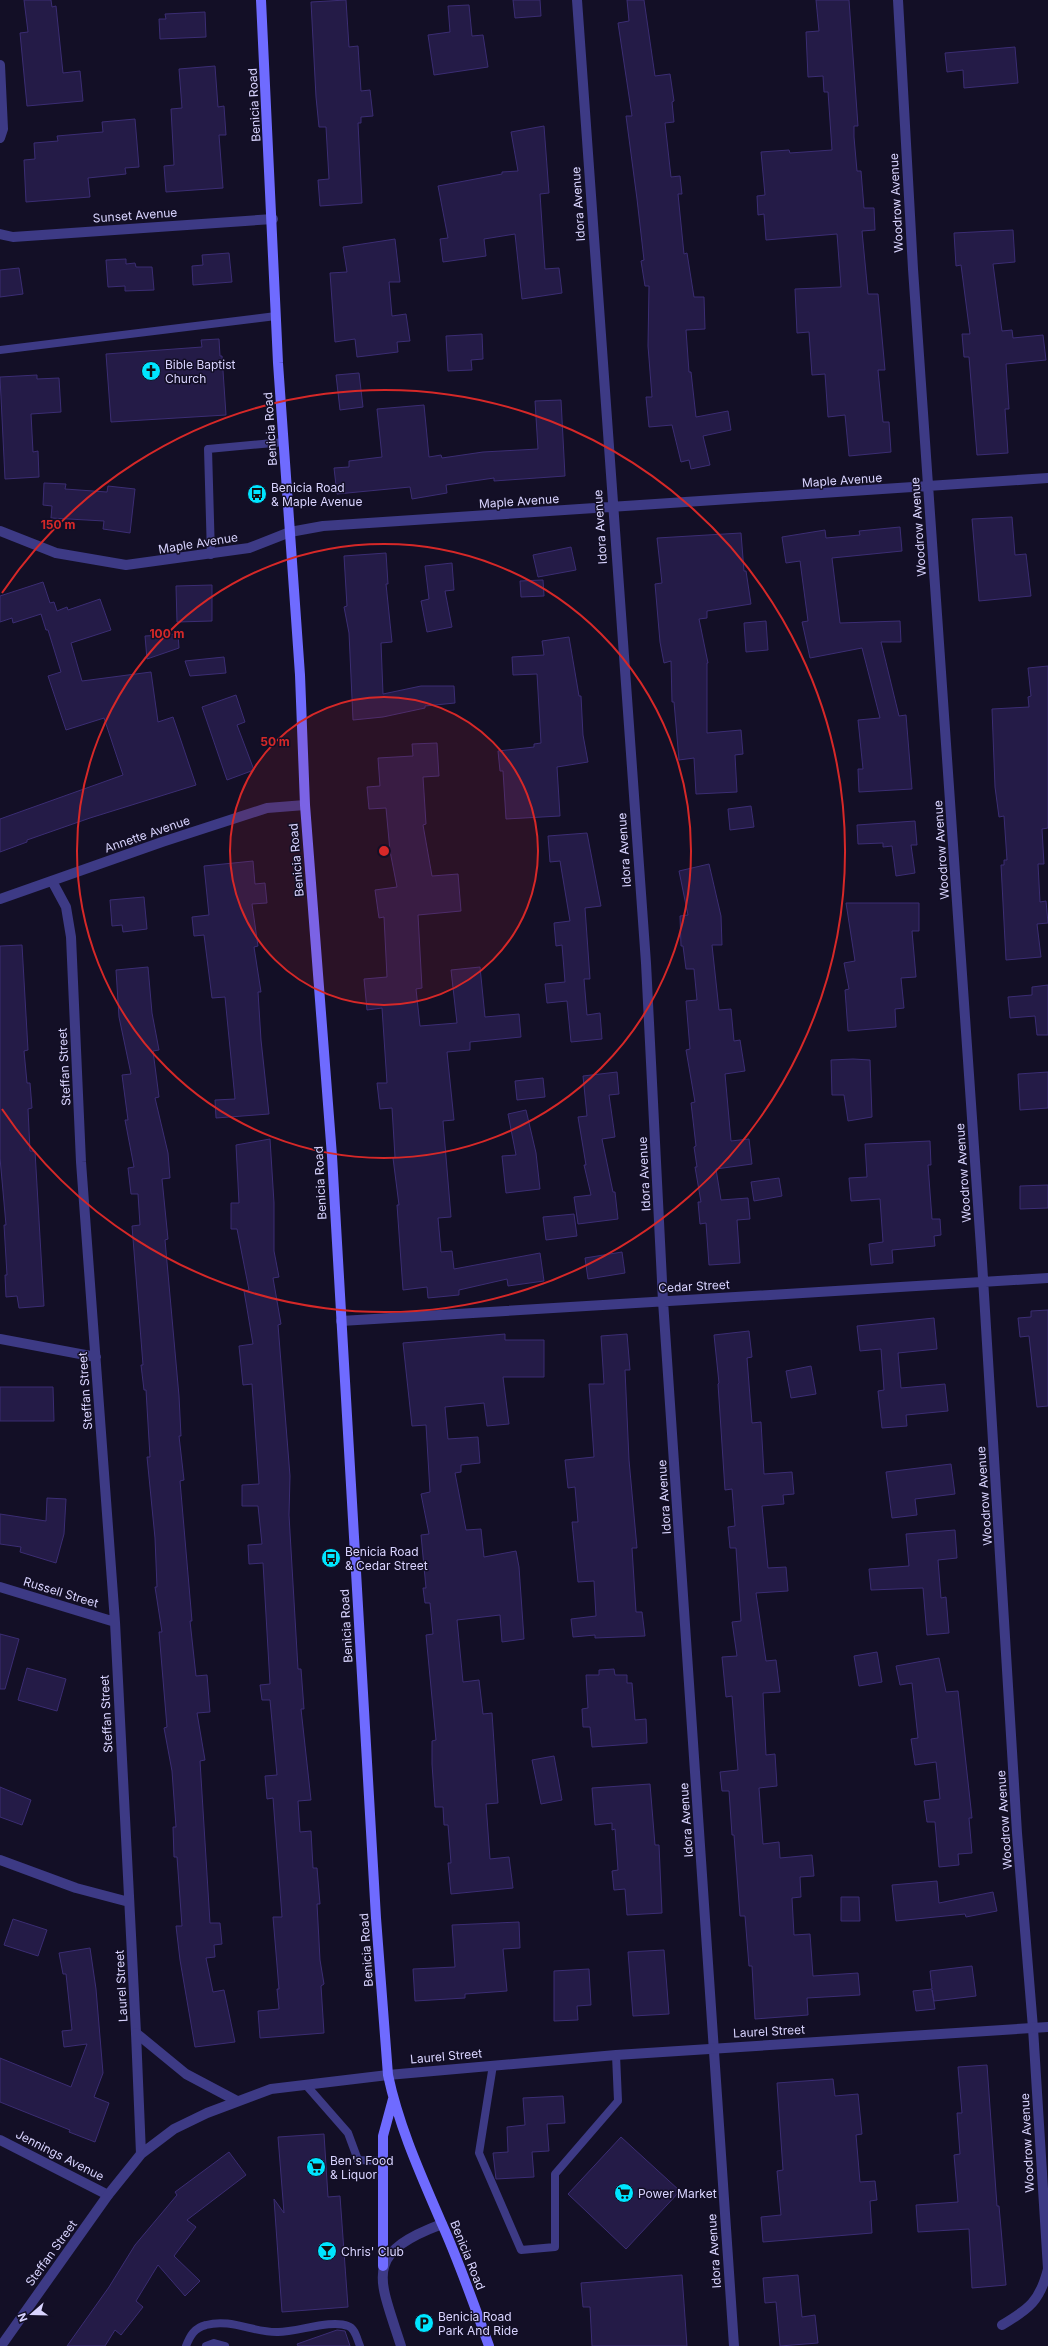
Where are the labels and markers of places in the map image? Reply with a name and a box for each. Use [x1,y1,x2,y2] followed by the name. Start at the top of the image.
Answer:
[165,357,235,386] place label: Bible Baptist Church
[140,360,162,382] church icon: Bible Baptist Church
[271,480,362,509] place label: Benicia Road & Maple Avenue
[246,483,268,505] bus stop icon: Benicia Road & Maple Avenue
[377,844,391,858] centre of rings
[345,1544,428,1573] place label: Benicia Road & Cedar Street
[320,1547,342,1569] bus stop icon: Benicia Road & Cedar Street
[330,2153,394,2182] place label: Ben's Food & Liquor
[305,2156,327,2178] supermarket icon: Ben's Food & Liquor
[613,2182,635,2204] supermarket icon: Power Market
[638,2186,717,2201] place label: Power Market
[316,2240,338,2262] bar icon: Chris' Club
[341,2244,404,2259] place label: Chris' Club
[438,2309,518,2338] place label: Benicia Road Park And Ride
[413,2312,435,2334] parking icon: Benicia Road Park And Ride

